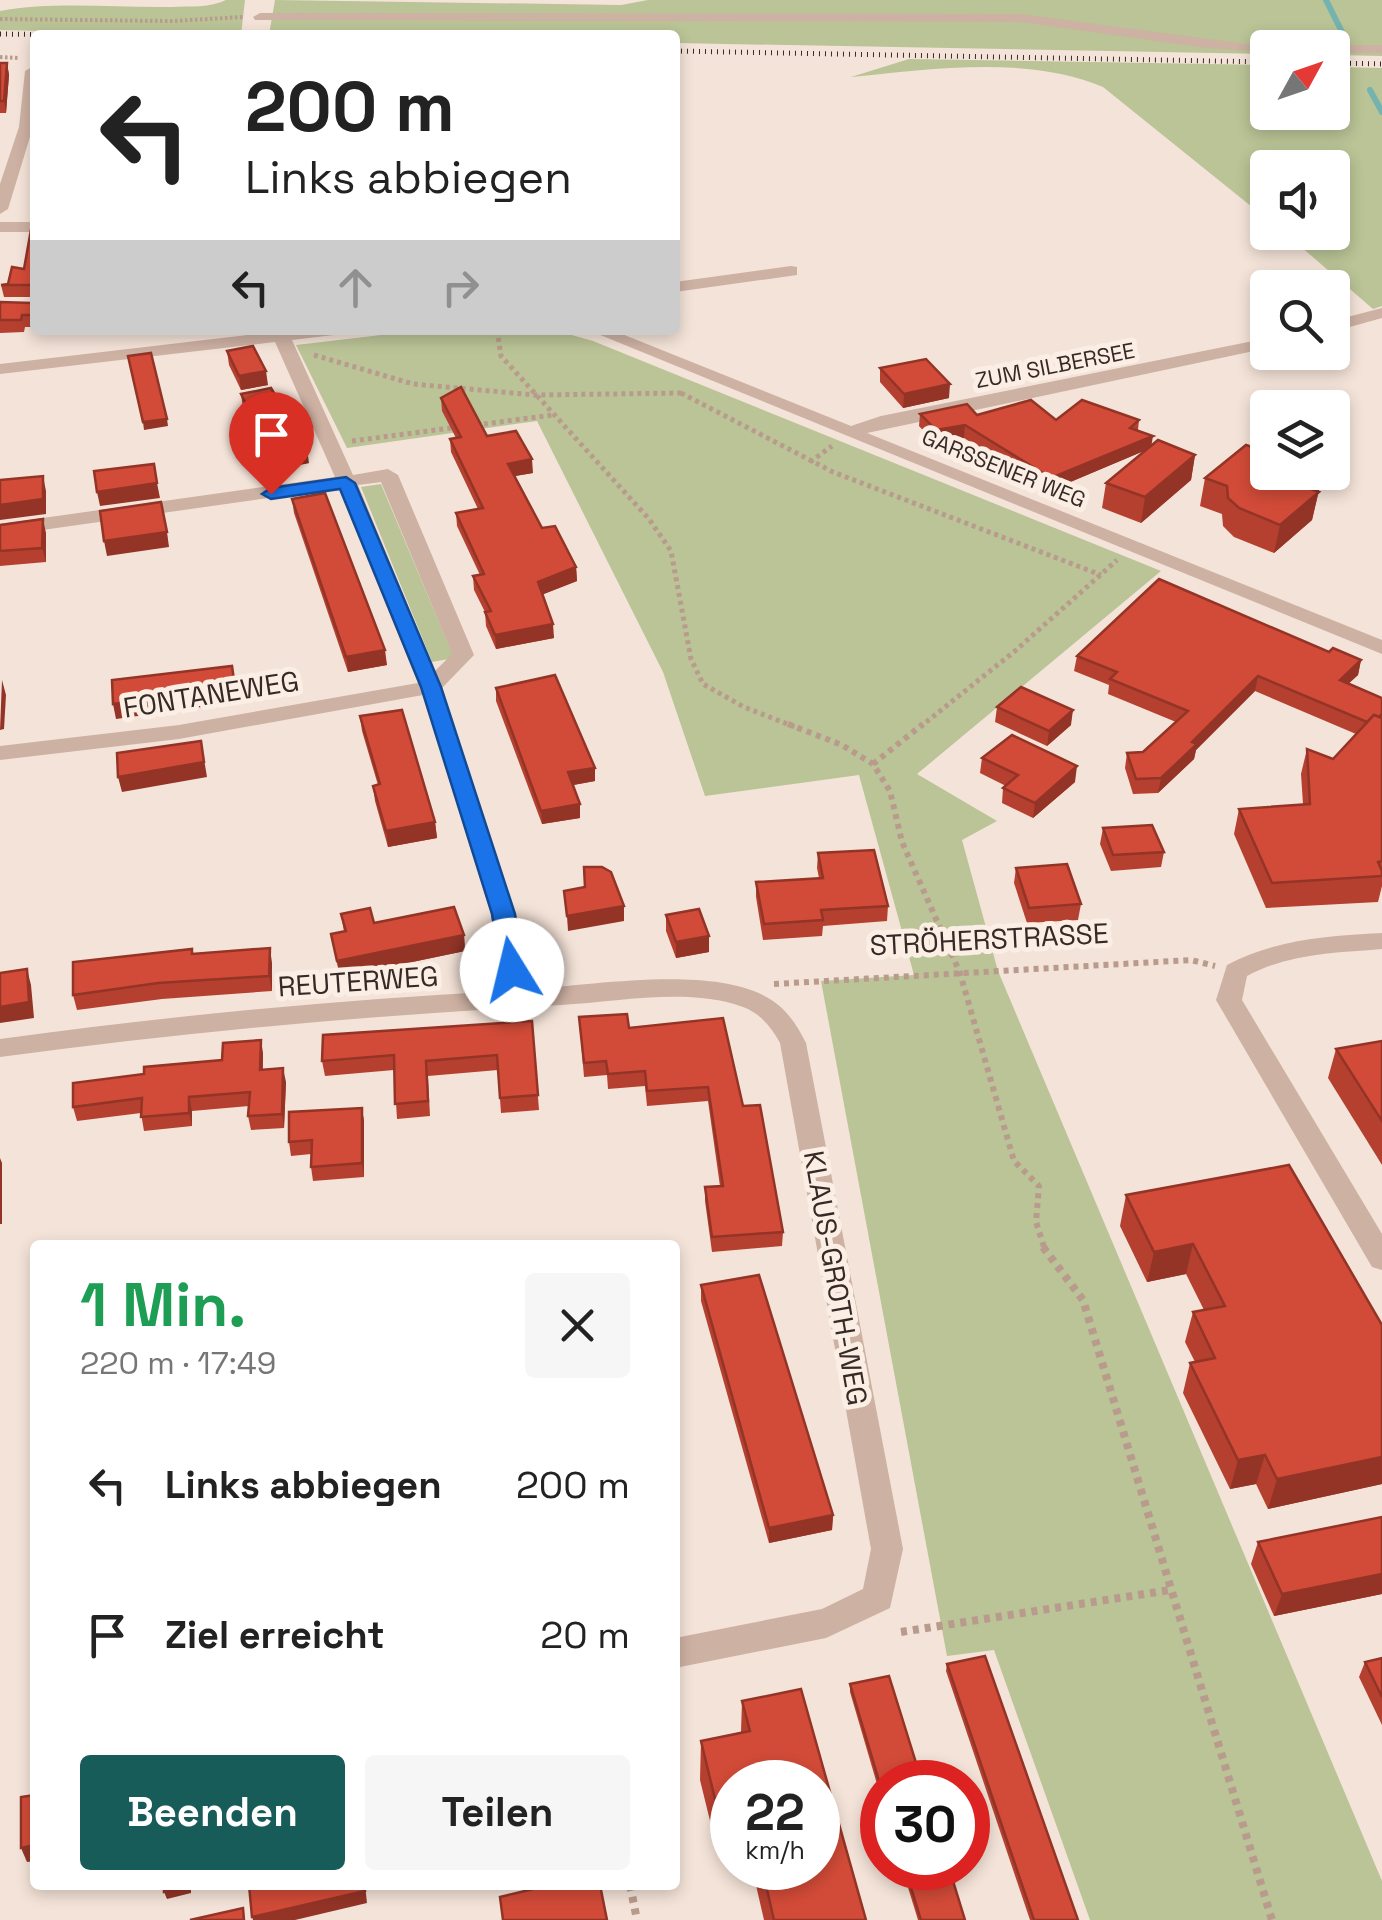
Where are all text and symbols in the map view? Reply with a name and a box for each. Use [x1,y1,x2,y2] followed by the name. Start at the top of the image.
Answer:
[1250,30,1350,130] north arrow
[1250,30,1350,490] map controls
[245,62,455,151] text: 200 m
[80,70,210,200] icon: left
[245,149,572,206] text: Links abbiegen
[1250,150,1350,250] button: sound
[223,260,278,315] icon: left
[328,260,383,315] icon: ahead
[433,260,488,315] icon: right
[1250,270,1350,370] button: search
[973,336,1137,394] street label: ZUM SILBERSEE
[1250,390,1350,490] button: layers
[229,392,314,495] pin
[244,407,299,462] icon: arrive
[918,422,1090,514] street label: GARSSENER WEG
[121,662,301,726] street label: FONTANEWEG
[869,915,1109,963] street label: STRÖHERSTRASSE
[460,918,564,1022] position arrow
[277,957,439,1005] street label: REUTERWEG
[796,1148,876,1408] street label: KLAUS-GROTH-WEG
[80,1267,246,1344] text: 1 Min.
[525,1273,630,1378] button: close
[80,1343,276,1383] text: 220 m · 17:49
[80,1458,135,1513] icon: left
[165,1461,442,1509] text: Links abbiegen
[516,1461,630,1509] text: 200 m
[80,1608,135,1663] icon: arrive
[165,1611,385,1659] text: Ziel erreicht
[540,1611,630,1659] text: 20 m
[80,1755,345,1870] button: Beenden
[365,1755,630,1870] button: Teilen
[860,1760,990,1890] speed limit sign: 30
[745,1781,805,1845] text: 22
[745,1834,805,1866] text: km/h

